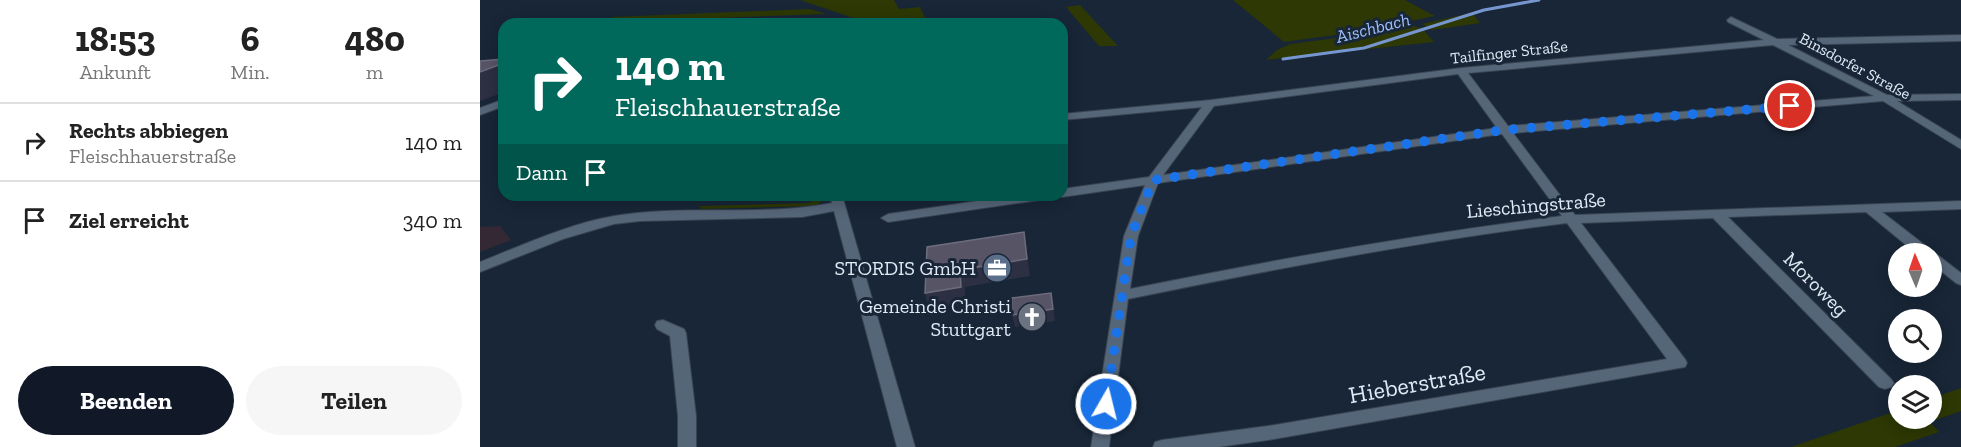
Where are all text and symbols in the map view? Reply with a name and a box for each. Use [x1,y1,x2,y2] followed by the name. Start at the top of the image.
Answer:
[1333,8,1412,48] water label: Aischbach
[75,17,156,60] text: 18:53
[240,17,260,60] text: 6
[344,17,405,60] text: 480
[1796,29,1914,103] street label: Binsdorfer Straße
[1449,36,1569,68] street label: Tailfinger Straße
[615,40,725,91] text: 140 m
[516,42,594,120] icon: right
[80,60,151,84] text: Ankunft
[231,60,270,84] text: Min.
[366,60,383,84] text: m
[1764,80,1815,131] pin
[1773,89,1806,122] icon: arrive
[615,91,841,123] text: Fleischhauerstraße
[69,117,228,144] text: Rechts abbiegen
[18,126,51,159] icon: right
[405,129,462,156] text: 140 m
[69,144,236,168] text: Fleischhauerstraße
[579,156,612,189] icon: arrive
[516,159,567,186] text: Dann
[1465,187,1607,223] street label: Lieschingstraße
[18,204,51,237] icon: arrive
[69,207,189,234] text: Ziel erreicht
[403,207,462,234] text: 340 m
[1888,243,1942,297] north arrow
[1888,243,1942,429] map controls
[1779,247,1853,321] street label: Moroweg
[981,252,1013,284] office icon: STORDIS GmbH
[834,256,976,280] place label: STORDIS GmbH
[859,294,1012,341] place label: Gemeinde Christi Stuttgart
[1016,301,1048,333] church icon: Gemeinde Christi Stuttgart
[1888,309,1942,363] button: search
[1346,357,1488,409] street label: Hieberstraße
[18,366,234,435] button: Beenden
[246,366,462,435] button: Teilen
[1074,372,1138,436] position arrow
[1888,375,1942,429] button: layers

